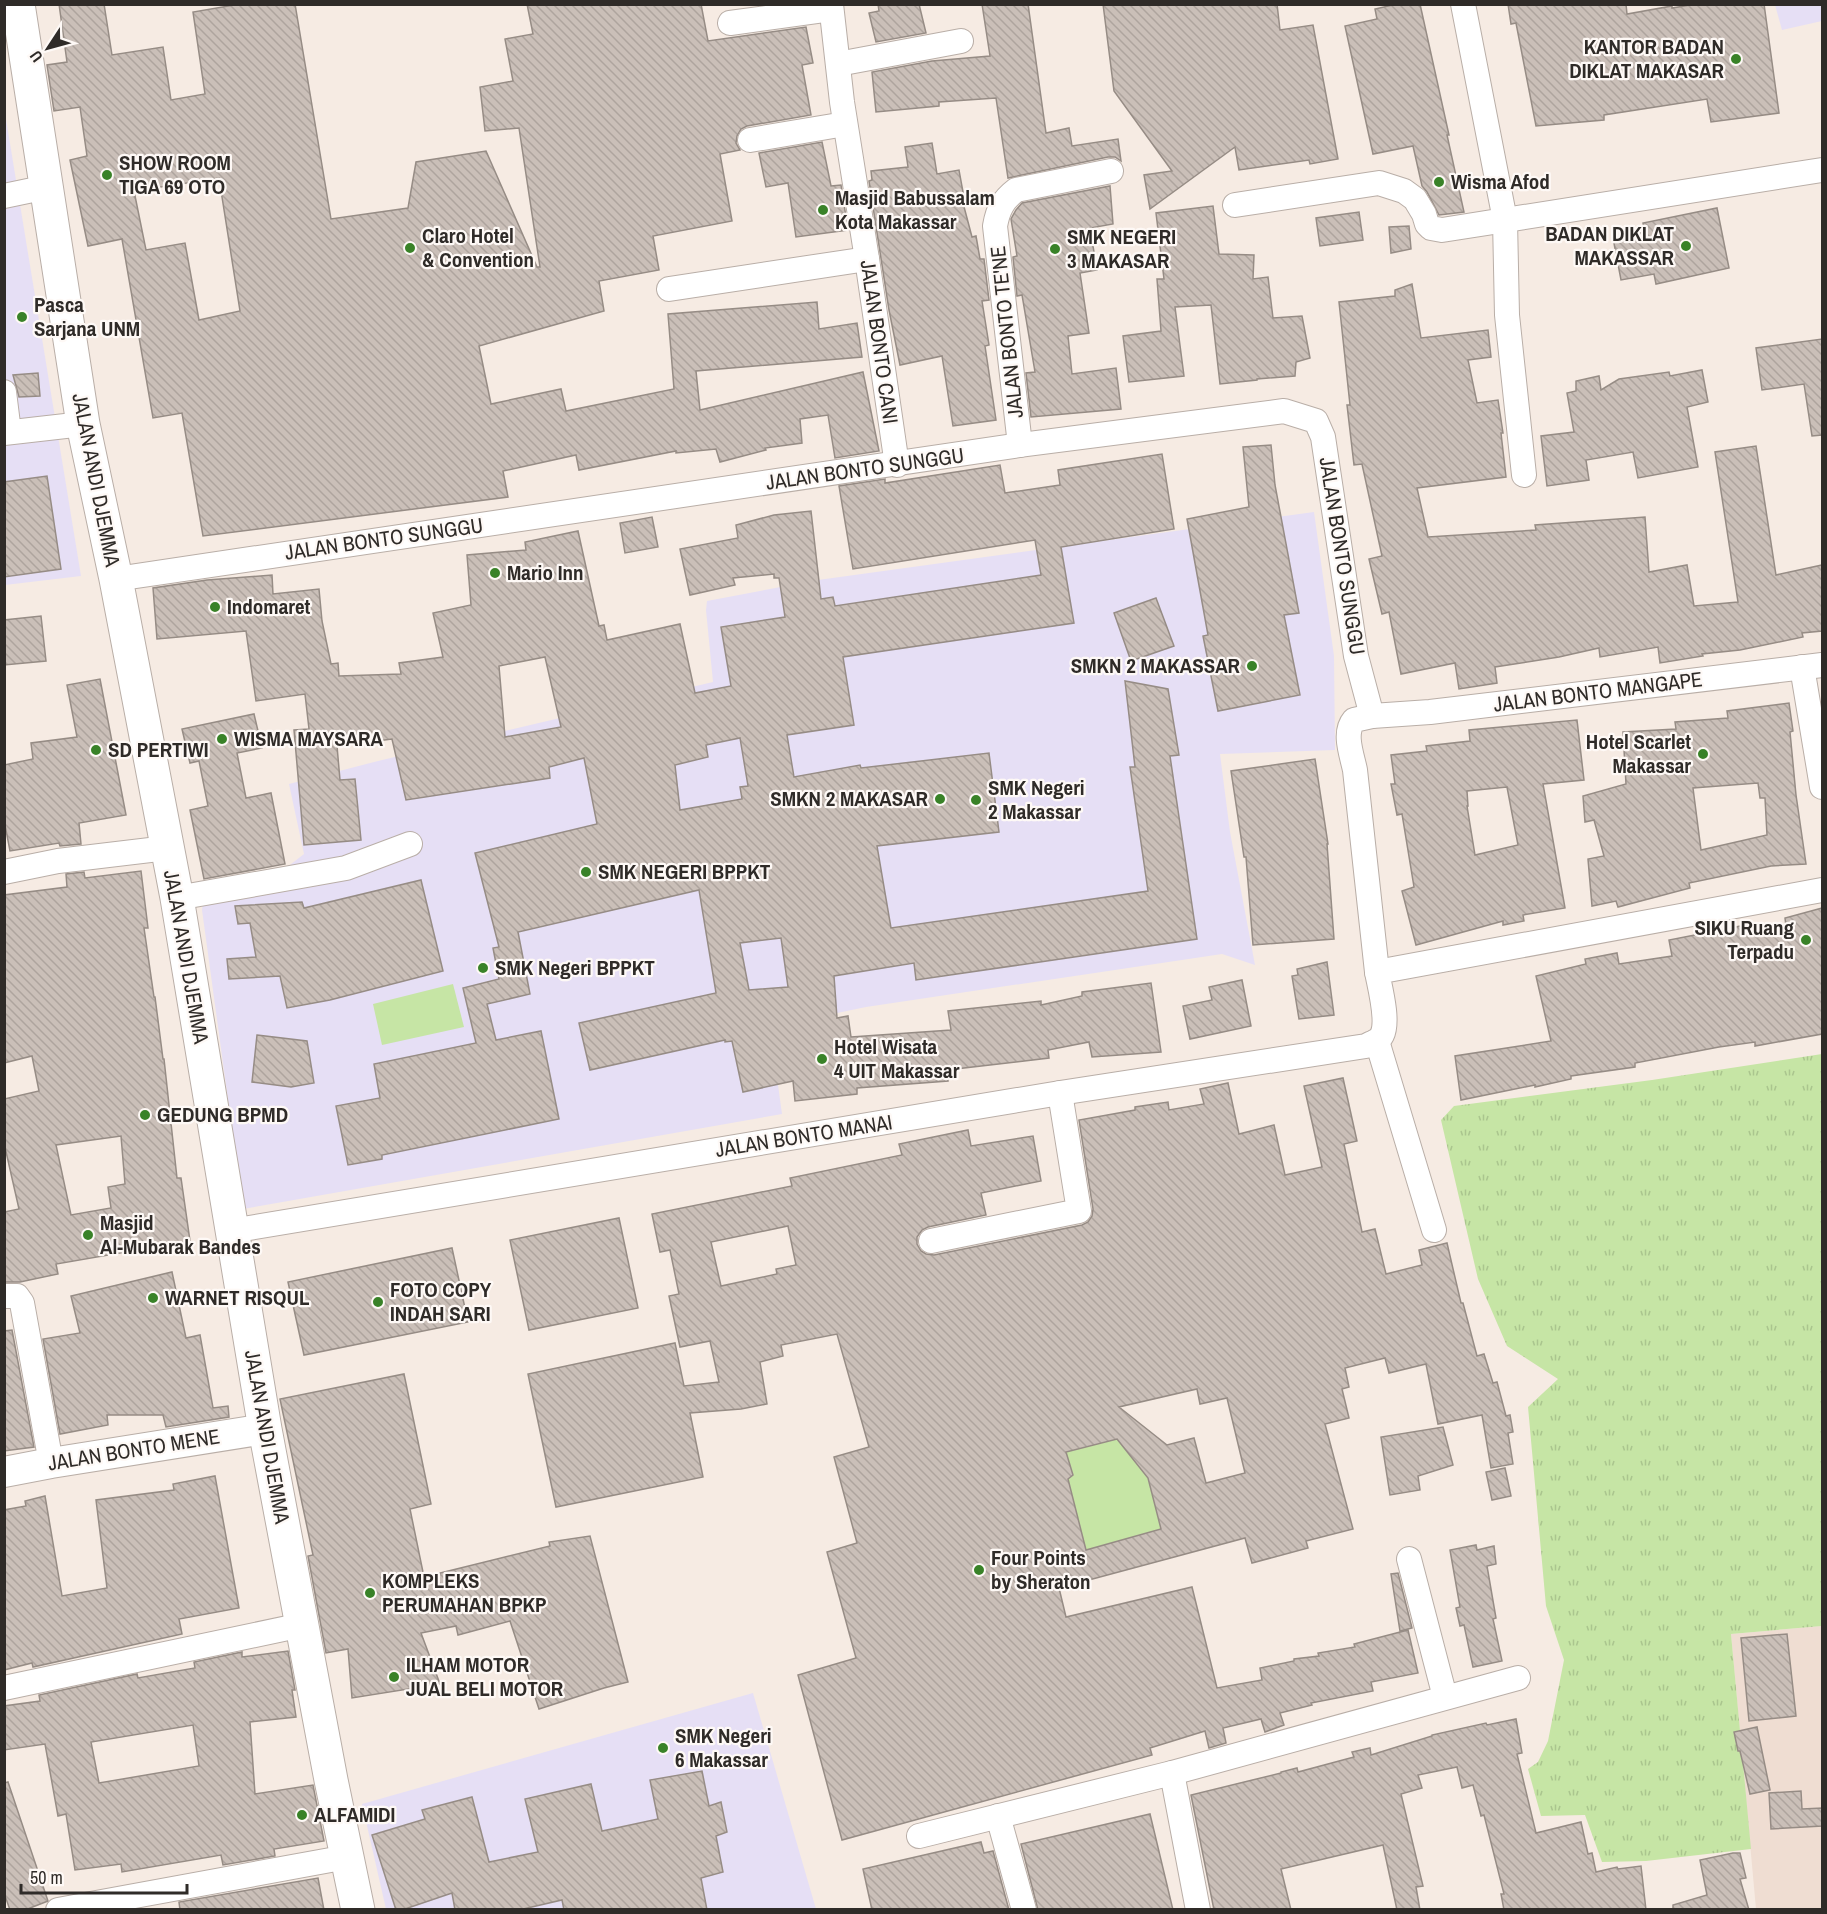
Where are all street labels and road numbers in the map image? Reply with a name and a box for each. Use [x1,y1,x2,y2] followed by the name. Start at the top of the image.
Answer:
[983,244,1030,420] street label: JALAN BONTO TE'NE
[854,258,905,426] street label: JALAN BONTO CANI
[65,391,128,570] street label: JALAN ANDI DJEMMA
[764,440,966,497] street label: JALAN BONTO SUNGGU
[1313,455,1372,657] street label: JALAN BONTO SUNGGU
[283,510,485,567] street label: JALAN BONTO SUNGGU
[1492,664,1704,719] street label: JALAN BONTO MANGAPE
[157,868,216,1047] street label: JALAN ANDI DJEMMA
[713,1107,894,1164] street label: JALAN BONTO MANAI
[238,1348,297,1527] street label: JALAN ANDI DJEMMA
[46,1422,222,1477] street label: JALAN BONTO MENE

